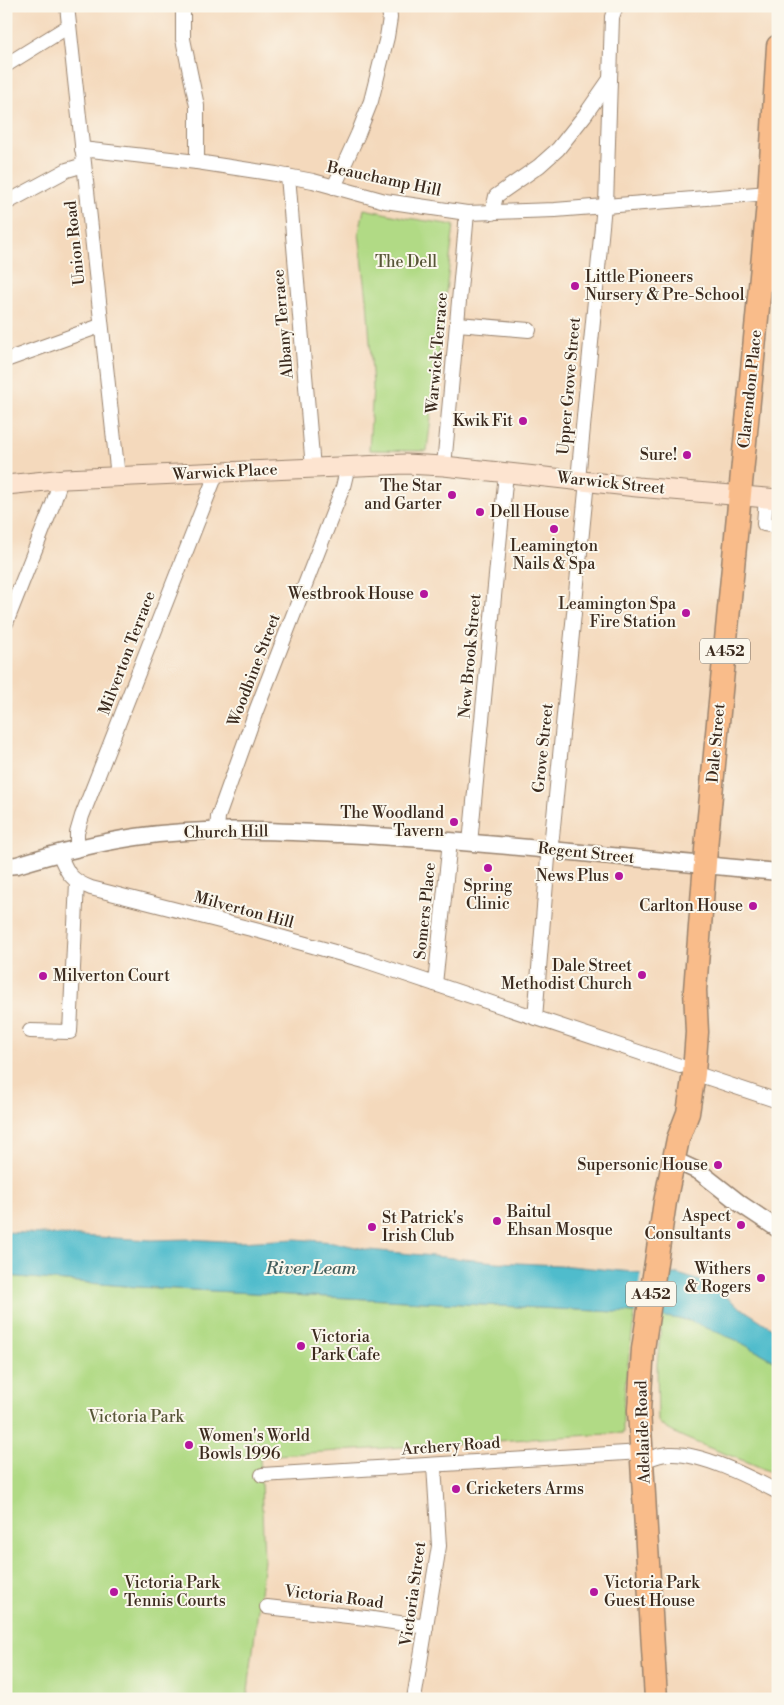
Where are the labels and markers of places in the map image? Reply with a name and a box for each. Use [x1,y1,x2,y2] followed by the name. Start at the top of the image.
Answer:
[585,267,745,305] place label: Little Pioneers Nursery & Pre-School
[569,280,581,292] marker: Little Pioneers Nursery & Pre-School
[453,411,513,431] place label: Kwik Fit
[517,415,529,427] marker: Kwik Fit
[640,445,677,465] place label: Sure!
[681,449,693,461] marker: Sure!
[364,476,442,514] place label: The Star and Garter
[446,489,458,501] marker: The Star and Garter
[490,502,569,522] place label: Dell House
[474,506,486,518] marker: Dell House
[548,523,560,535] marker: Leamington Nails & Spa
[510,536,598,574] place label: Leamington Nails & Spa
[287,584,414,604] place label: Westbrook House
[418,588,430,600] marker: Westbrook House
[558,594,677,632] place label: Leamington Spa Fire Station
[680,607,692,619] marker: Leamington Spa Fire Station
[340,803,444,841] place label: The Woodland Tavern
[448,816,460,828] marker: The Woodland Tavern
[482,862,494,874] marker: Spring Clinic
[536,866,609,886] place label: News Plus
[613,870,625,882] marker: News Plus
[464,876,513,914] place label: Spring Clinic
[639,896,743,916] place label: Carlton House
[747,900,759,912] marker: Carlton House
[501,956,632,994] place label: Dale Street Methodist Church
[53,966,170,986] place label: Milverton Court
[636,969,648,981] marker: Dale Street Methodist Church
[37,970,49,982] marker: Milverton Court
[577,1155,708,1175] place label: Supersonic House
[712,1159,724,1171] marker: Supersonic House
[506,1202,613,1240] place label: Baitul Ehsan Mosque
[644,1206,731,1244] place label: Aspect Consultants
[382,1208,464,1246] place label: St Patrick's Irish Club
[491,1215,503,1227] marker: Baitul Ehsan Mosque
[735,1219,747,1231] marker: Aspect Consultants
[366,1221,378,1233] marker: St Patrick's Irish Club
[685,1259,751,1297] place label: Withers & Rogers
[755,1272,767,1284] marker: Withers & Rogers
[310,1327,380,1365] place label: Victoria Park Cafe
[295,1340,307,1352] marker: Victoria Park Cafe
[198,1426,310,1464] place label: Women's World Bowls 1996
[183,1439,195,1451] marker: Women's World Bowls 1996
[466,1479,584,1499] place label: Cricketers Arms
[450,1483,462,1495] marker: Cricketers Arms
[123,1573,226,1611] place label: Victoria Park Tennis Courts
[603,1573,701,1611] place label: Victoria Park Guest House
[108,1586,120,1598] marker: Victoria Park Tennis Courts
[588,1586,600,1598] marker: Victoria Park Guest House

